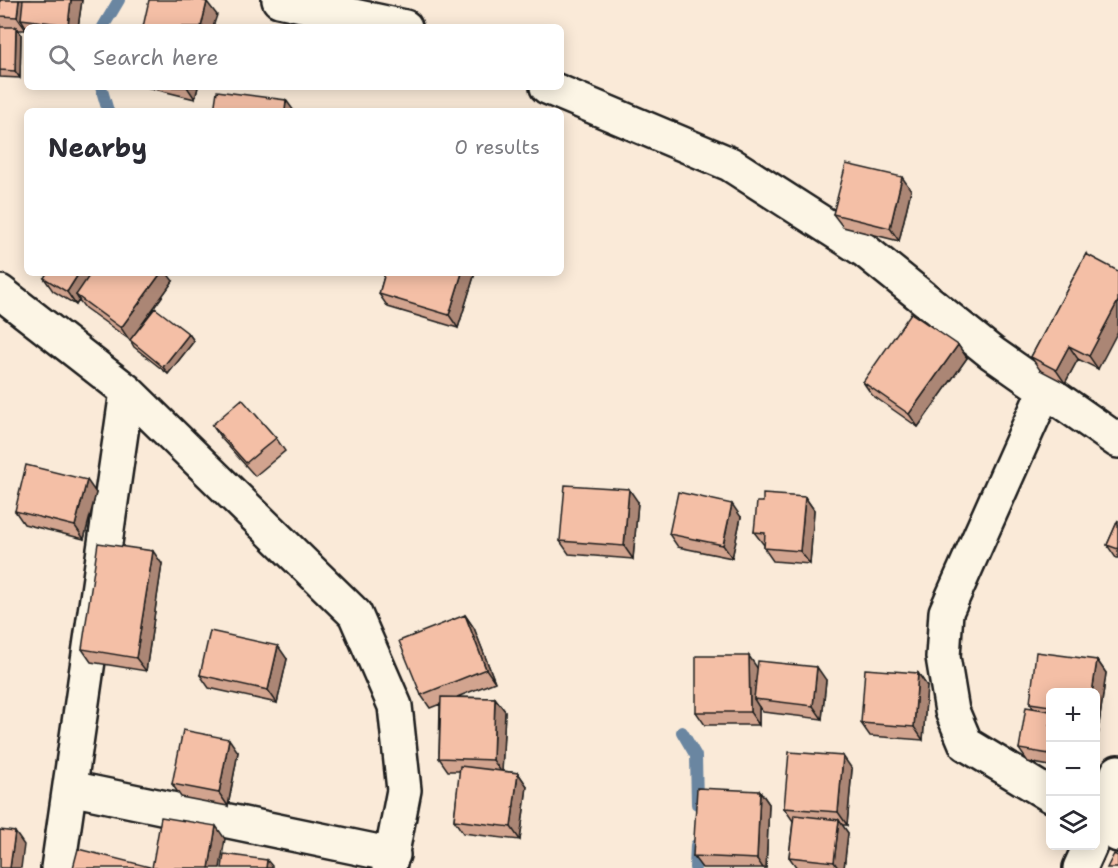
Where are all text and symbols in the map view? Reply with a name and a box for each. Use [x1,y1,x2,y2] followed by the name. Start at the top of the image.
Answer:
[24,24,564,90] search box
[45,41,78,74] icon: search
[93,43,219,72] text: Search here
[48,130,147,165] text: Nearby
[454,134,540,160] text: 0 results
[1046,688,1100,850] map controls
[1046,688,1100,742] button: +
[1046,742,1100,796] button: −
[1046,796,1100,850] button: layers

